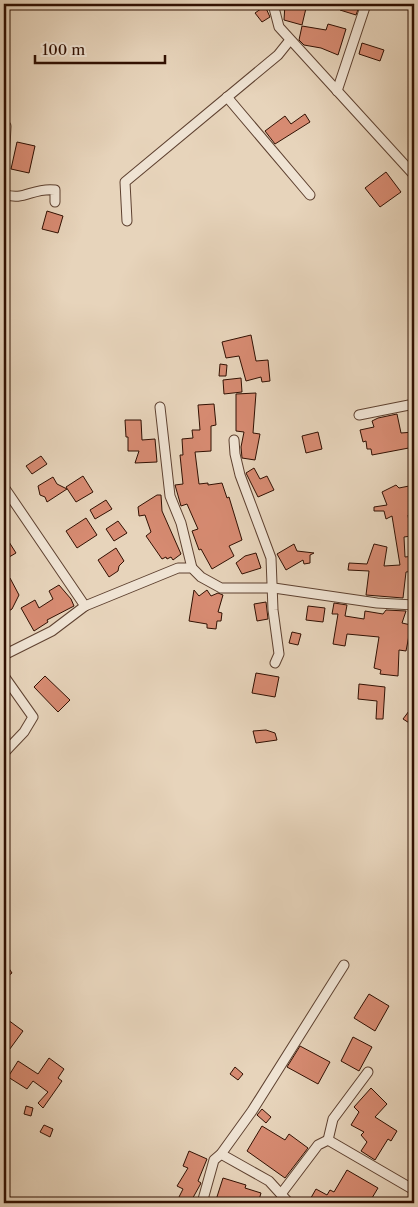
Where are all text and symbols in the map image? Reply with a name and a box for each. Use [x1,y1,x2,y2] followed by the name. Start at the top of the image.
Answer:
[35,32,165,64] scale bar
[42,40,85,59] text: 100 m

